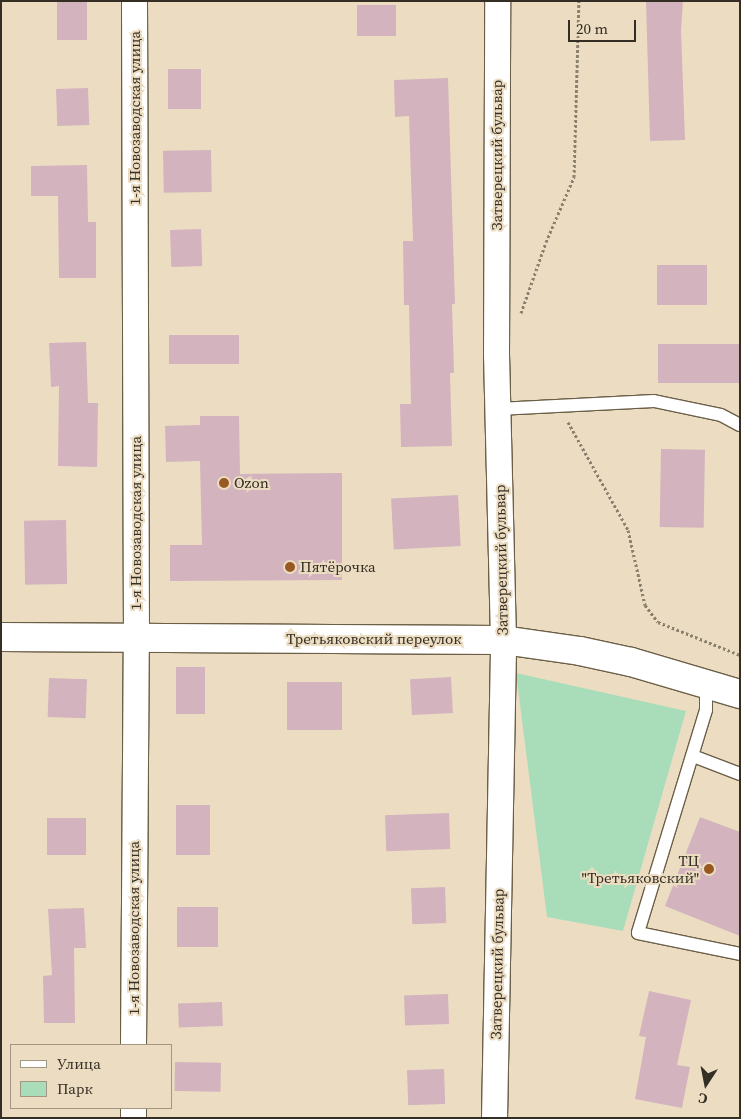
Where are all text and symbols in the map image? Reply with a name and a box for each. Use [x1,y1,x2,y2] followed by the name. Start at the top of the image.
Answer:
[571,10,638,42] scale bar
[576,18,608,39] text: 20 m
[126,31,144,205] street label: 1-я Новозаводская улица
[488,80,506,230] street label: Затверецкий бульвар
[127,436,145,610] street label: 1-я Новозаводская улица
[234,474,269,492] place label: Ozon
[218,477,230,489] marker: Ozon
[491,484,511,636] street label: Затверецкий бульвар
[300,558,376,576] place label: Пятёрочка
[284,561,296,573] marker: Пятёрочка
[286,630,462,648] street label: Третьяковский переулок
[125,841,143,1015] street label: 1-я Новозаводская улица
[581,851,699,886] place label: ТЦ "Третьяковский"
[703,863,715,875] marker: ТЦ "Третьяковский"
[487,888,507,1040] street label: Затверецкий бульвар
[10,1044,172,1109] legend
[57,1053,101,1074] text: Улица
[681,1059,731,1109] north arrow
[57,1078,93,1099] text: Парк
[697,1088,709,1109] text: С

